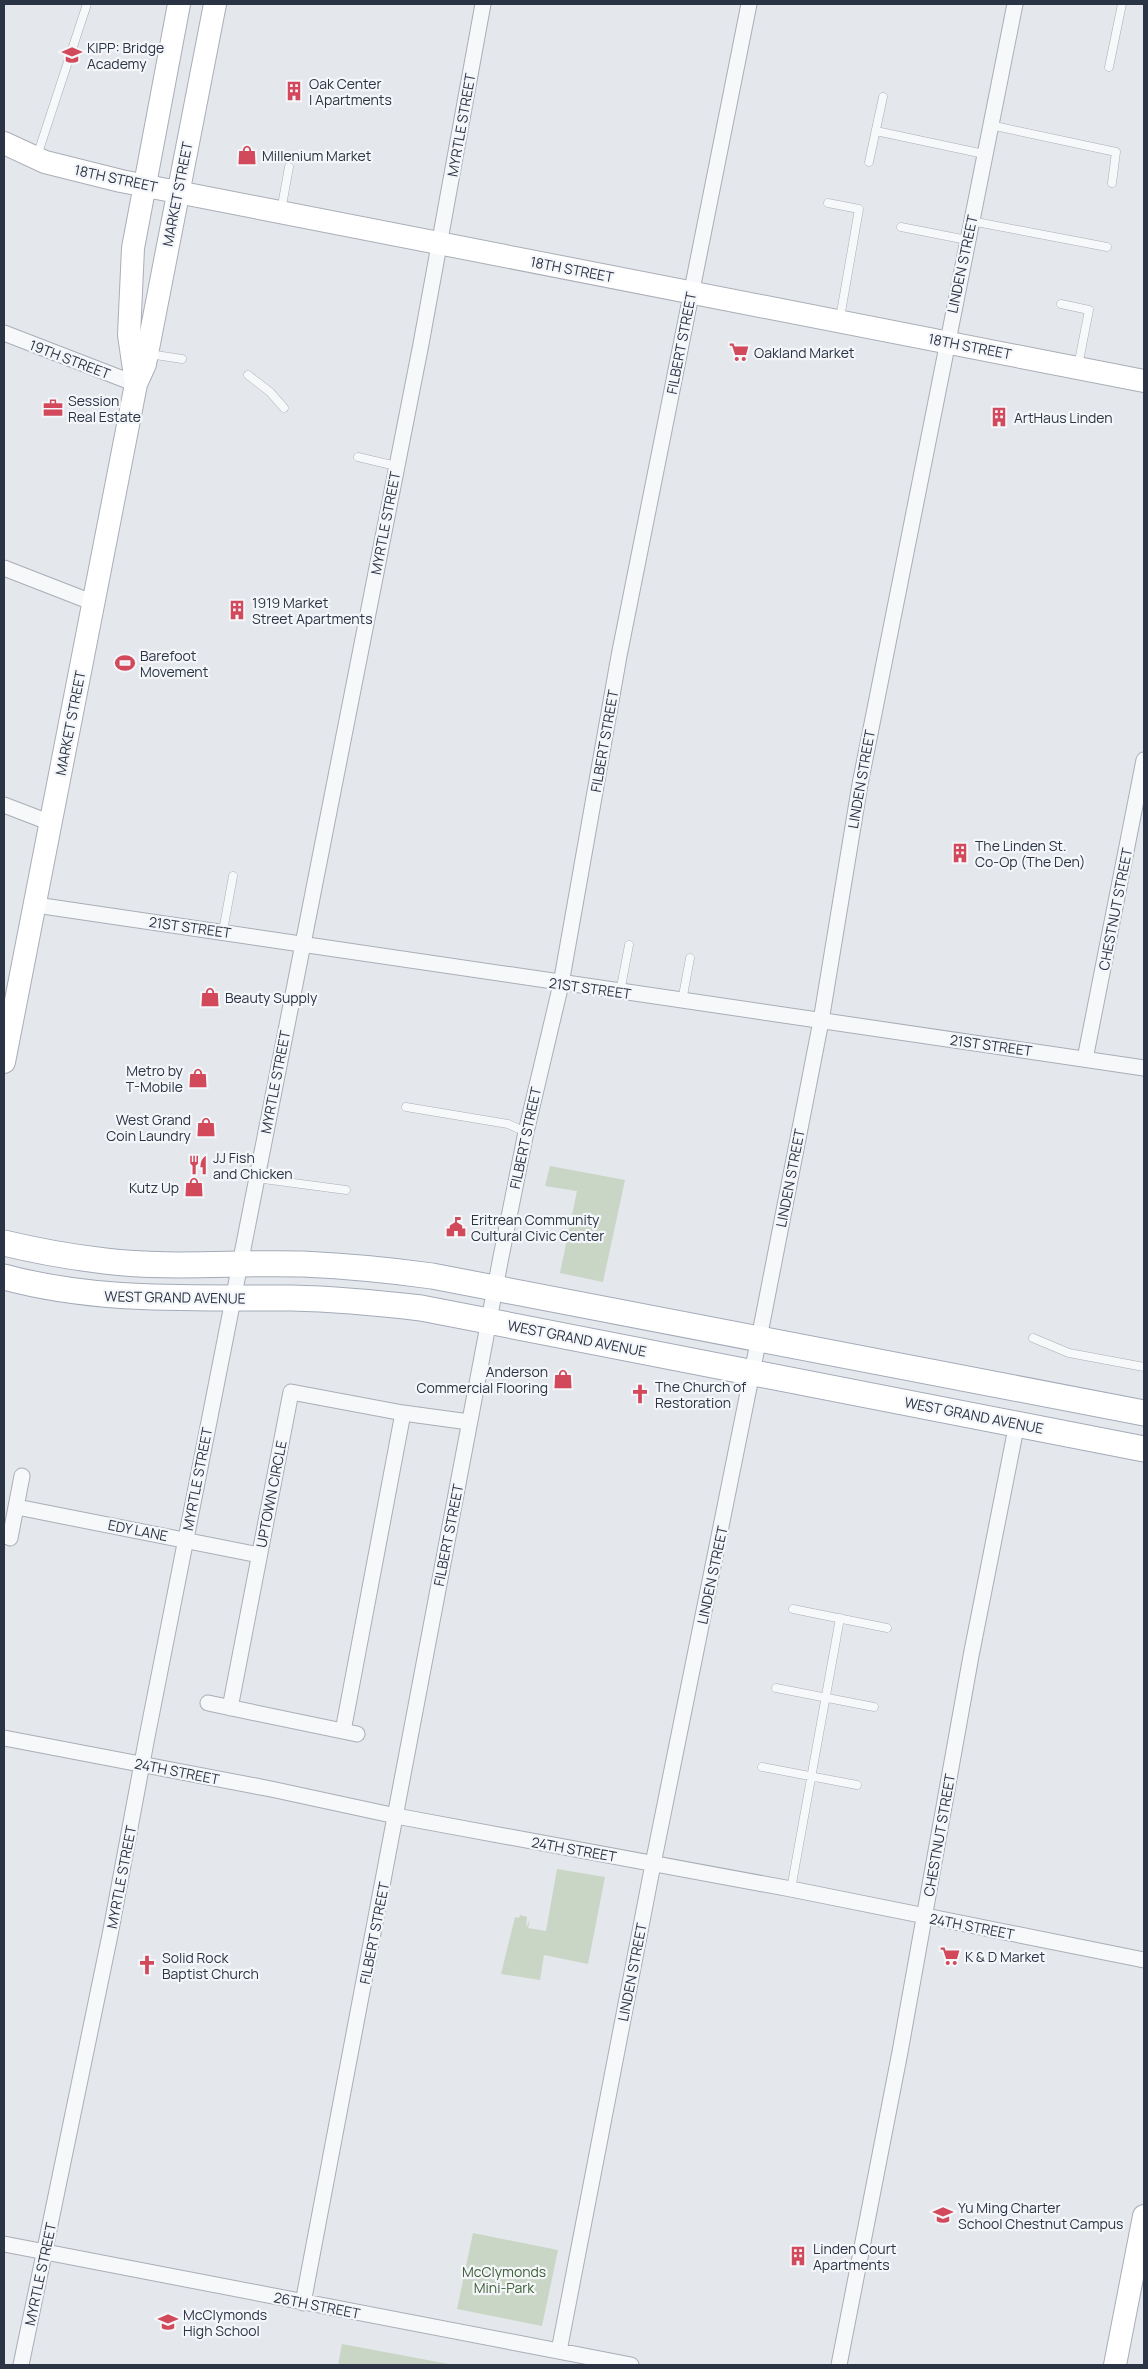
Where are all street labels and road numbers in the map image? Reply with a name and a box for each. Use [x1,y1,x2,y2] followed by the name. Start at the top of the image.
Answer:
[443,71,480,178] street label: MYRTLE STREET
[158,139,197,248] street label: MARKET STREET
[73,160,160,196] street label: 18TH STREET
[942,213,982,315] street label: LINDEN STREET
[529,252,616,287] street label: 18TH STREET
[662,290,700,396] street label: FILBERT STREET
[927,329,1014,364] street label: 18TH STREET
[27,335,114,383] street label: 19TH STREET
[366,469,404,576] street label: MYRTLE STREET
[51,668,90,777] street label: MARKET STREET
[586,688,622,794] street label: FILBERT STREET
[843,728,879,830] street label: LINDEN STREET
[1094,845,1136,972] street label: CHESTNUT STREET
[148,912,233,942] street label: 21ST STREET
[548,973,633,1003] street label: 21ST STREET
[256,1028,294,1135] street label: MYRTLE STREET
[949,1030,1034,1060] street label: 21ST STREET
[505,1085,545,1191] street label: FILBERT STREET
[771,1127,809,1229] street label: LINDEN STREET
[104,1286,246,1308] street label: WEST GRAND AVENUE
[506,1315,648,1361] street label: WEST GRAND AVENUE
[903,1392,1045,1438] street label: WEST GRAND AVENUE
[178,1425,216,1532] street label: MYRTLE STREET
[251,1439,291,1549] street label: UPTOWN CIRCLE
[429,1482,467,1588] street label: FILBERT STREET
[106,1515,170,1545] street label: EDY LANE
[692,1524,732,1626] street label: LINDEN STREET
[133,1753,222,1789] street label: 24TH STREET
[919,1771,959,1898] street label: CHESTNUT STREET
[102,1823,140,1930] street label: MYRTLE STREET
[530,1832,619,1866] street label: 24TH STREET
[355,1880,393,1986] street label: FILBERT STREET
[928,1908,1017,1944] street label: 24TH STREET
[613,1921,651,2023] street label: LINDEN STREET
[20,2220,60,2327] street label: MYRTLE STREET
[272,2287,362,2323] street label: 26TH STREET

